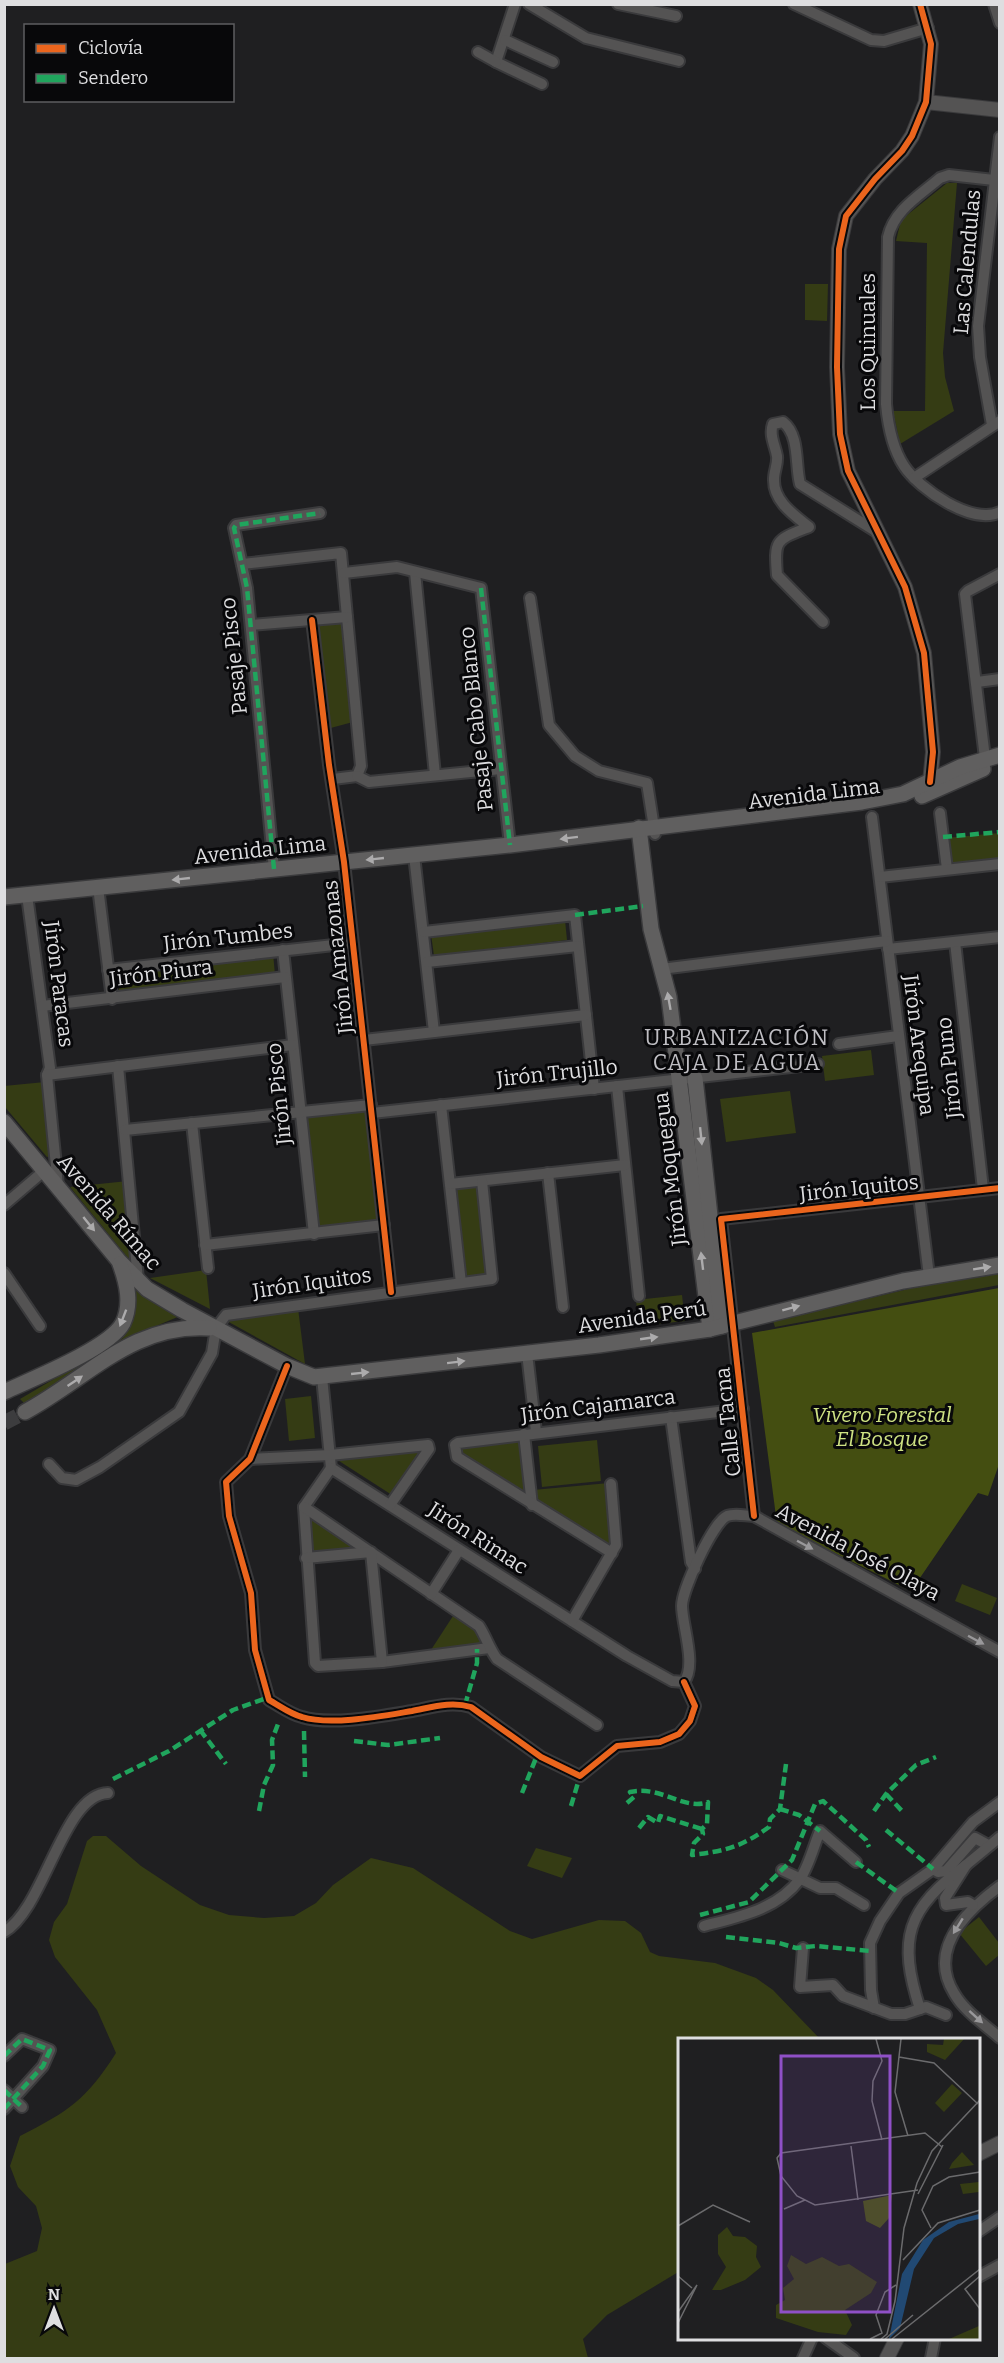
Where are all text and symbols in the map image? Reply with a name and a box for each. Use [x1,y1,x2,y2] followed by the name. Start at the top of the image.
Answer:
[24,24,234,102] legend
[78,37,143,59] text: Ciclovía
[78,67,148,89] text: Sendero
[948,189,986,335] street label: Las Calendulas
[855,273,881,411] street label: Los Quinuales
[215,596,253,716] street label: Pasaje Pisco
[453,625,499,813] street label: Pasaje Cabo Blanco
[747,773,882,815] street label: Avenida Lima
[193,830,328,870] street label: Avenida Lima
[559,833,578,843] one-way arrow
[365,854,384,864] one-way arrow
[171,874,190,884] one-way arrow
[317,879,359,1036] street label: Jirón Amazonas
[161,917,294,957] street label: Jirón Tumbes
[38,918,80,1049] street label: Jirón Paracas
[107,954,214,992] street label: Jirón Piura
[897,972,941,1117] street label: Jirón Arequipa
[665,991,674,1010] one-way arrow
[931,1016,967,1121] street label: Jirón Puno
[644,1024,830,1076] district label: URBANIZACIÓN CAJA DE AGUA
[261,1042,297,1147] street label: Jirón Pisco
[494,1054,619,1092] street label: Jirón Trujillo
[648,1090,692,1248] street label: Jirón Moquegua
[696,1127,706,1146] one-way arrow
[51,1149,167,1276] street label: Avenida Rímac
[797,1169,920,1207] street label: Jirón Iquitos
[82,1216,94,1231] one-way arrow
[697,1252,707,1271] one-way arrow
[250,1262,373,1304] street label: Jirón Iquitos
[972,1263,991,1272] one-way arrow
[576,1295,708,1339] street label: Avenida Perú
[782,1303,800,1313] one-way arrow
[118,1309,128,1327] one-way arrow
[640,1333,659,1342] one-way arrow
[446,1357,465,1366] one-way arrow
[709,1365,747,1478] street label: Calle Tacna
[350,1368,369,1378] one-way arrow
[67,1376,83,1387] one-way arrow
[518,1384,677,1429] street label: Jirón Cajamarca
[812,1402,952,1452] park label: Vivero Forestal El Bosque
[422,1496,533,1580] street label: Jirón Rimac
[771,1498,945,1606] street label: Avenida José Olaya
[797,1540,814,1550] one-way arrow
[967,1635,984,1645] one-way arrow
[953,1918,964,1934] one-way arrow
[968,2010,983,2023] one-way arrow
[678,2038,980,2339] inset map
[24,2279,84,2339] north arrow
[48,2285,60,2304] text: N

